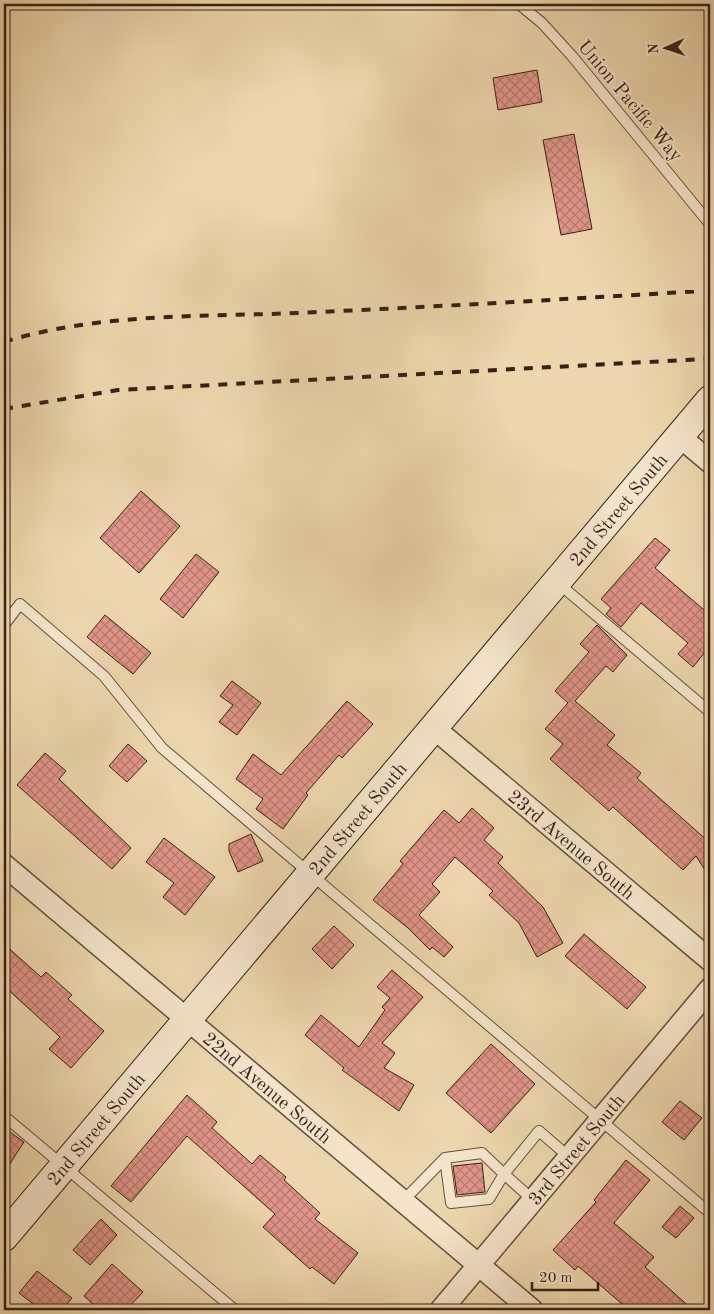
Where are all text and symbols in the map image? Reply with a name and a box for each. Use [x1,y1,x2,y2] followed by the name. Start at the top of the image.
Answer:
[642,22,692,72] north arrow
[573,37,685,166] street label: Union Pacific Way
[647,43,661,54] text: N
[567,451,672,571] street label: 2nd Street South
[307,760,412,880] street label: 2nd Street South
[503,788,638,905] street label: 23rd Avenue South
[198,1030,334,1149] street label: 22nd Avenue South
[45,1070,150,1190] street label: 2nd Street South
[526,1092,629,1210] street label: 3rd Street South
[532,1259,598,1291] scale bar
[539,1271,573,1286] text: 20 m

